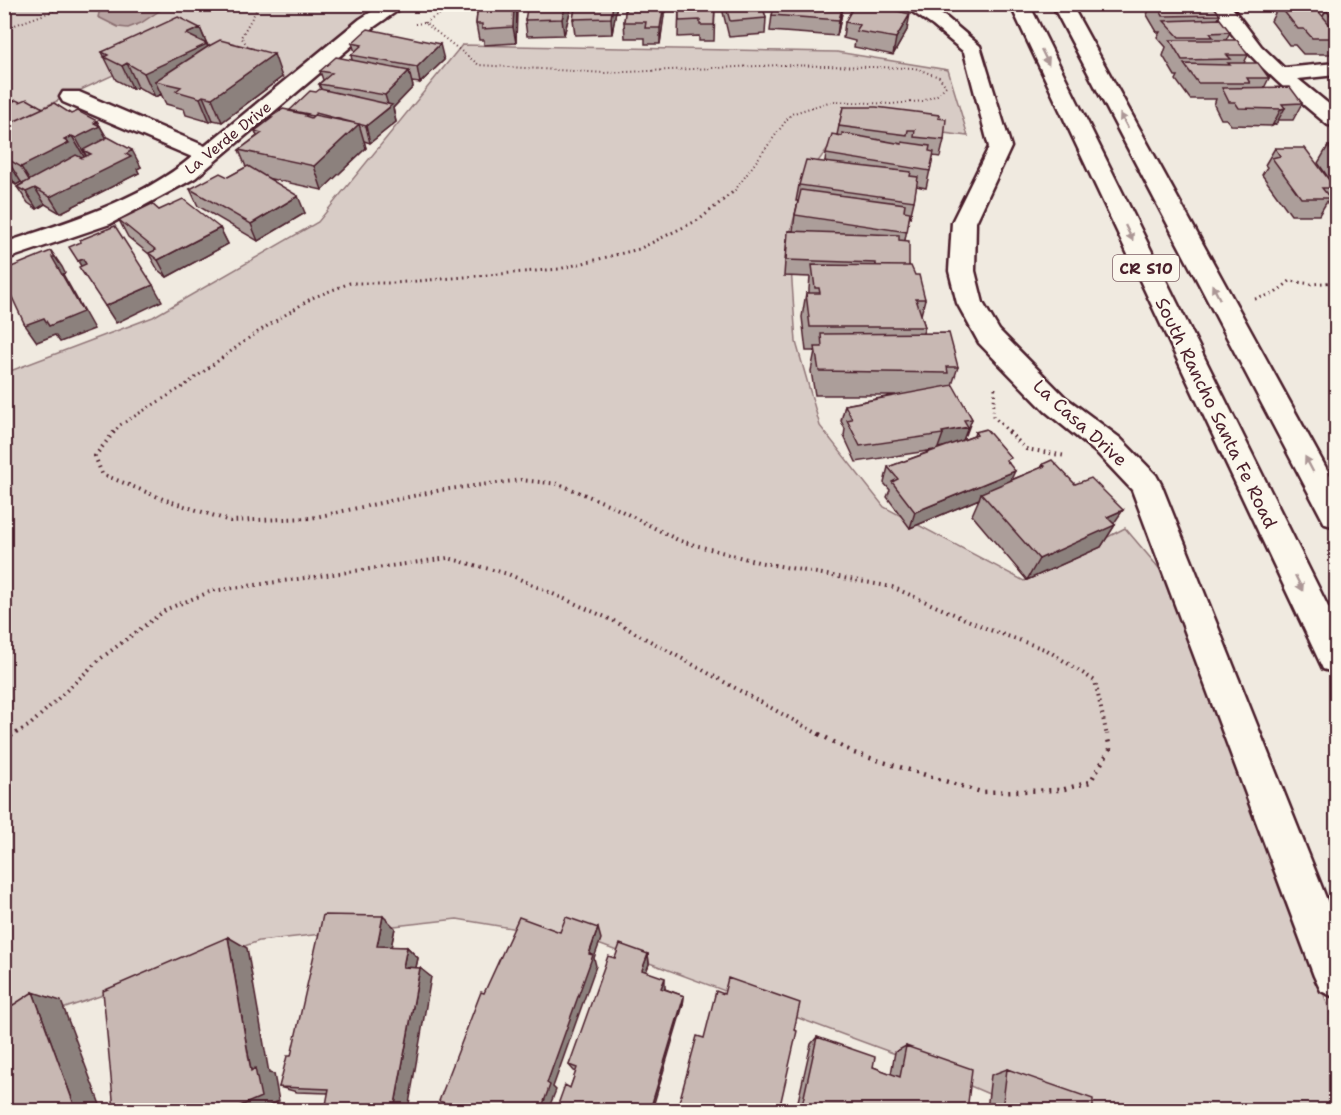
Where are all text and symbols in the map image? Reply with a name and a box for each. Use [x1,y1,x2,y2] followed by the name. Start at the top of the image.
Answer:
[1040,49,1049,66] one-way arrow
[181,97,275,179] street label: La Verde Drive
[1119,112,1129,129] one-way arrow
[1125,224,1134,241] one-way arrow
[1113,255,1179,281] road number: CR S10
[1211,283,1221,300] one-way arrow
[1150,294,1282,532] street label: South Rancho Santa Fe Road
[1028,374,1132,472] street label: La Casa Drive
[1304,455,1314,472] one-way arrow
[1294,574,1304,592] one-way arrow

